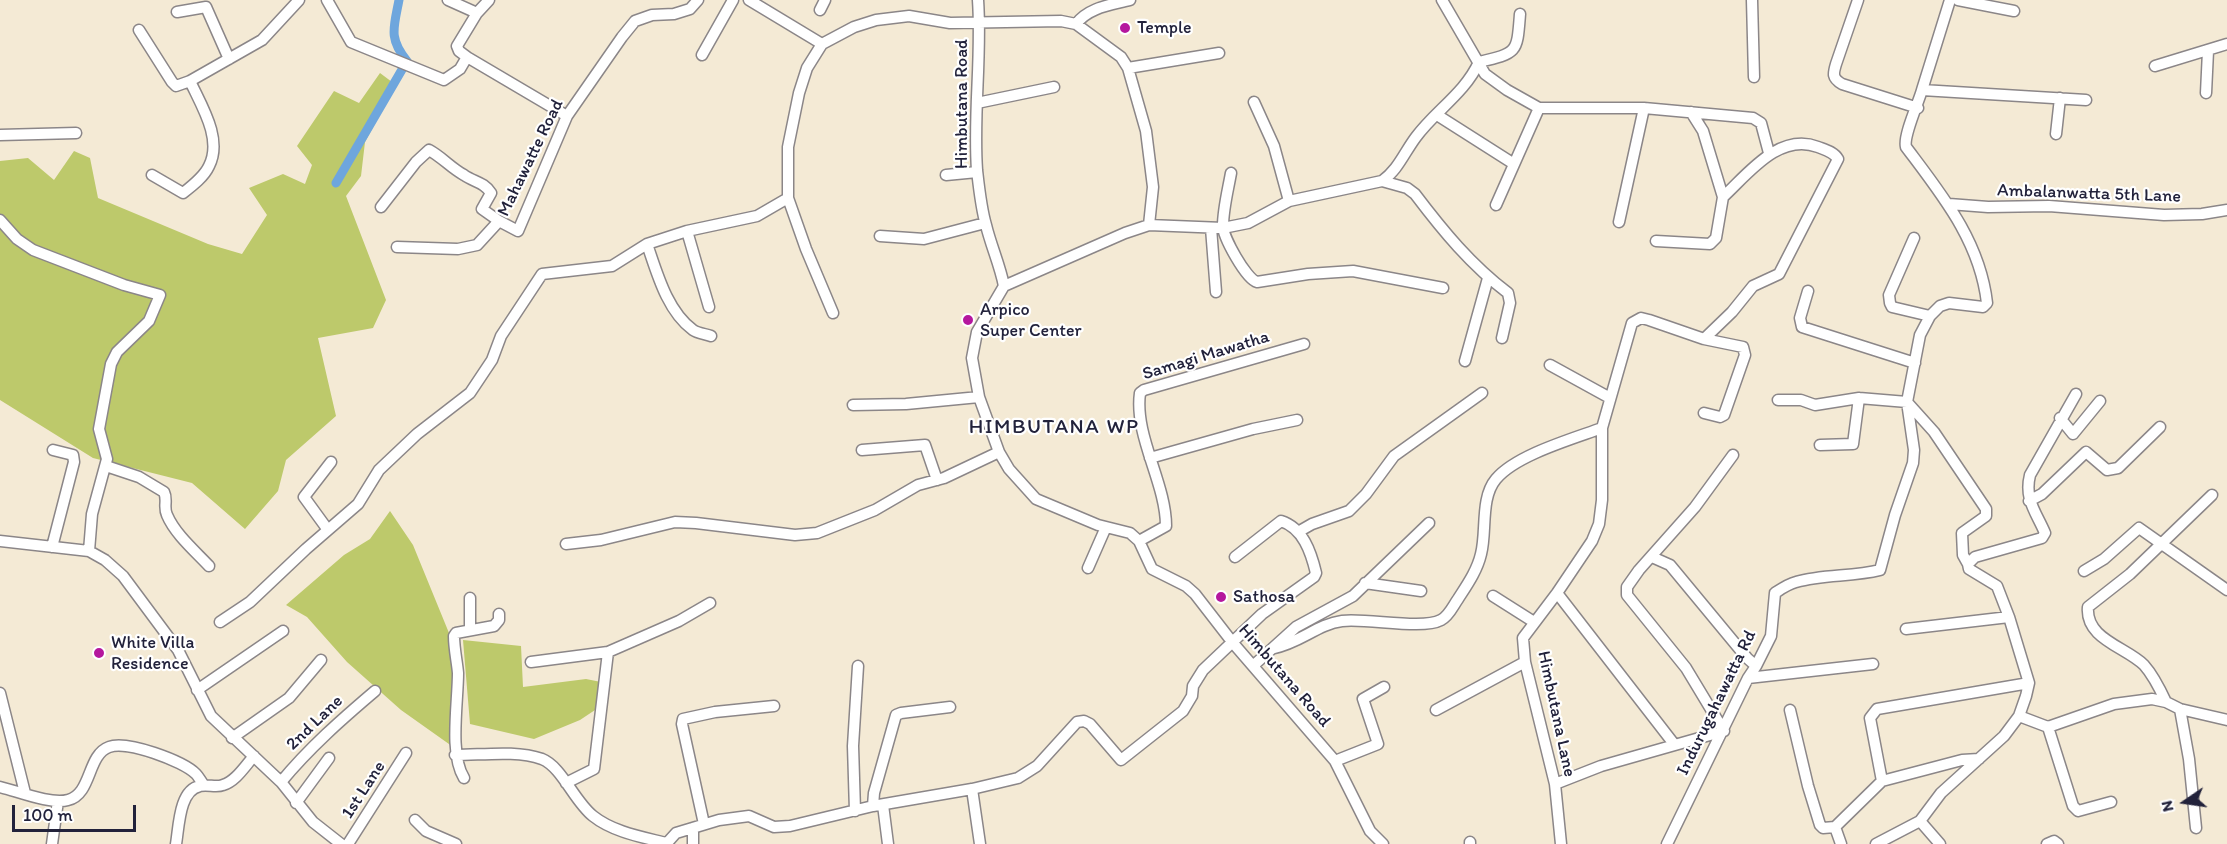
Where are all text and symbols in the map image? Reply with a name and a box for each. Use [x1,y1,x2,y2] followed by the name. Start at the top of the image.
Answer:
[1137,17,1192,39] place label: Temple
[1118,21,1132,35] marker: Temple
[951,39,973,169] street label: Himbutana Road
[493,96,569,220] street label: Mahawatte Road
[1997,180,2181,208] street label: Ambalanwatta 5th Lane
[980,299,1082,342] place label: Arpico Super Center
[961,313,975,327] marker: Arpico Super Center
[1140,326,1272,386] street label: Samagi Mawatha
[968,415,1140,441] district label: HIMBUTANA WP
[1233,586,1295,608] place label: Sathosa
[1214,590,1228,604] marker: Sathosa
[1233,620,1335,732] street label: Himbutana Road
[1673,627,1761,779] street label: Indurugahawatta Rd
[111,632,194,674] place label: White Villa Residence
[92,646,106,660] marker: White Villa Residence
[1532,649,1580,779] street label: Himbutana Lane
[282,691,348,755] street label: 2nd Lane
[337,757,391,823] street label: 1st Lane
[2155,772,2215,832] north arrow
[15,793,140,831] scale bar
[2157,799,2177,814] text: N
[23,804,73,826] text: 100 m

